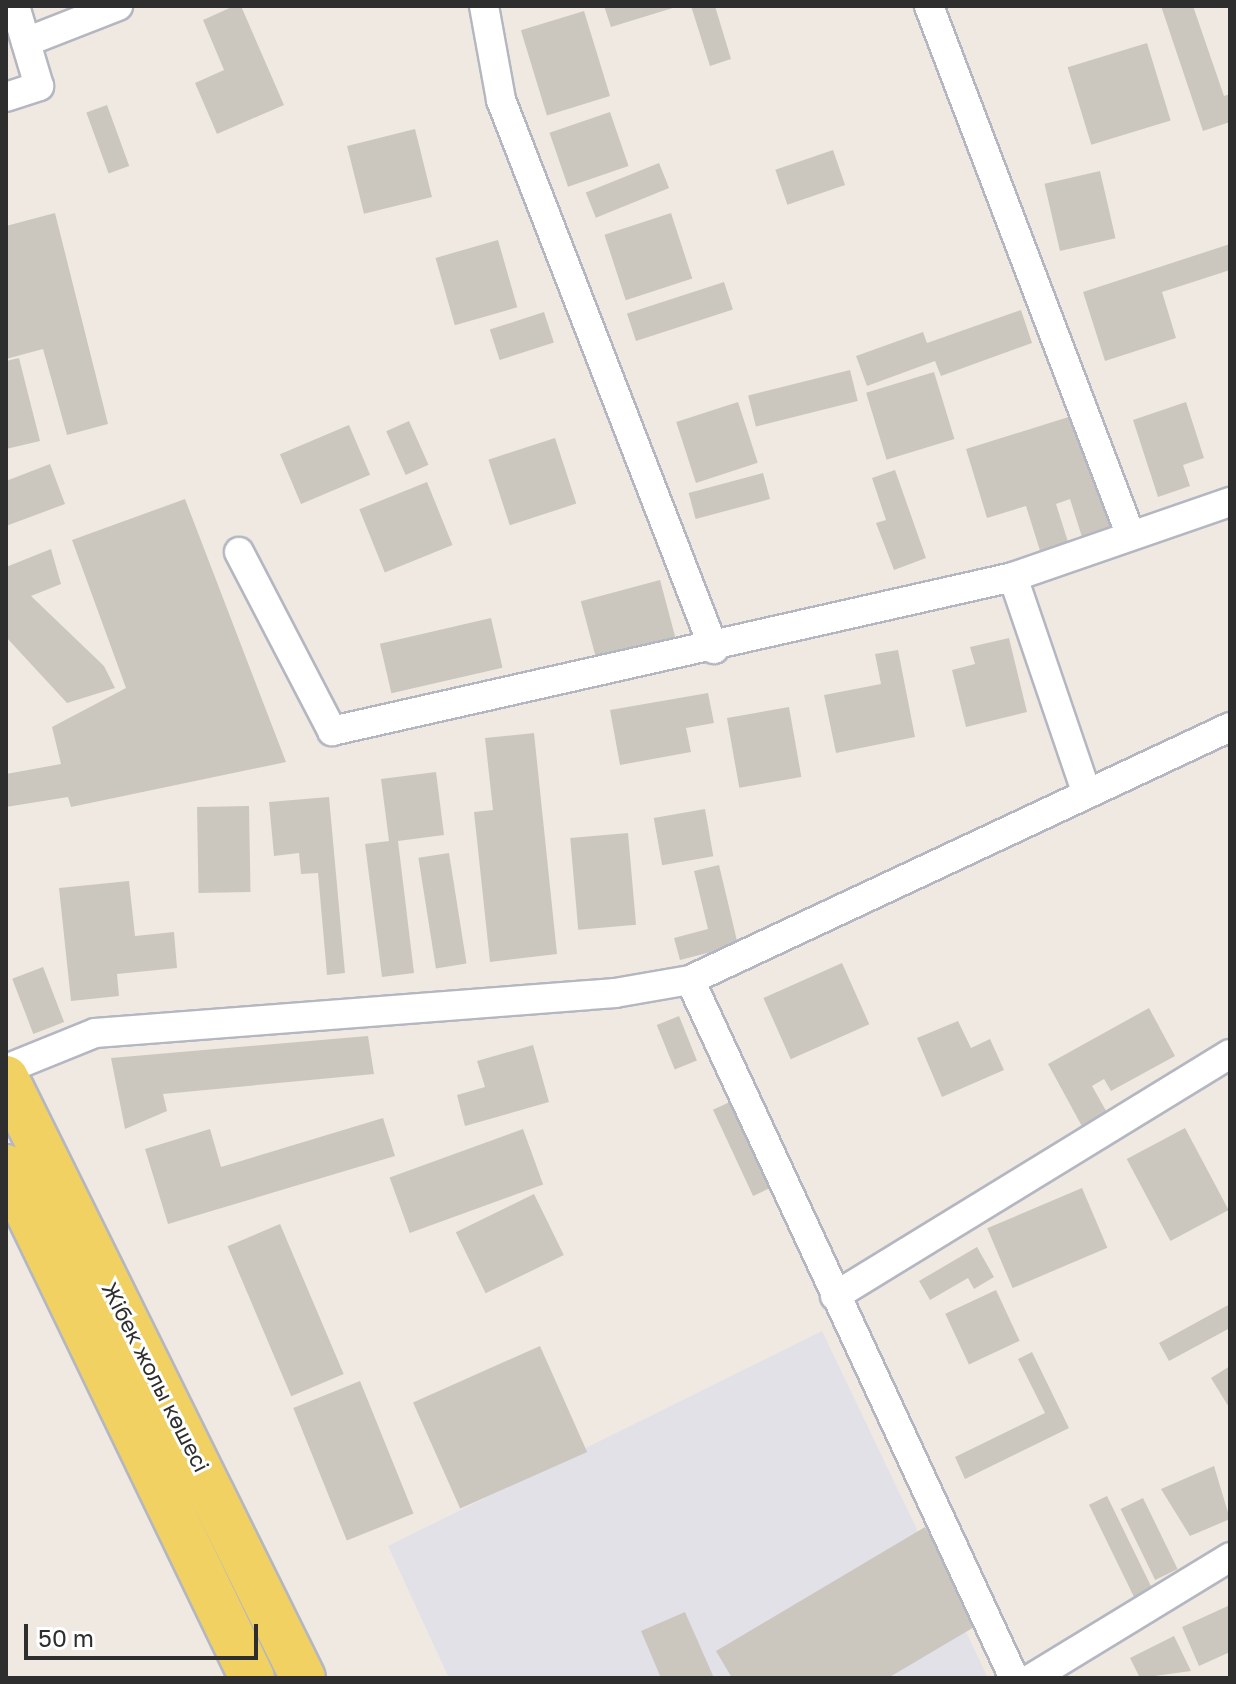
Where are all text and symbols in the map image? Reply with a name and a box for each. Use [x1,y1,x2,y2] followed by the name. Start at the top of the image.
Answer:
[97,1278,215,1476] street label: Жібек жолы көшесі
[28,1608,262,1658] scale bar
[38,1623,94,1652] text: 50 m

